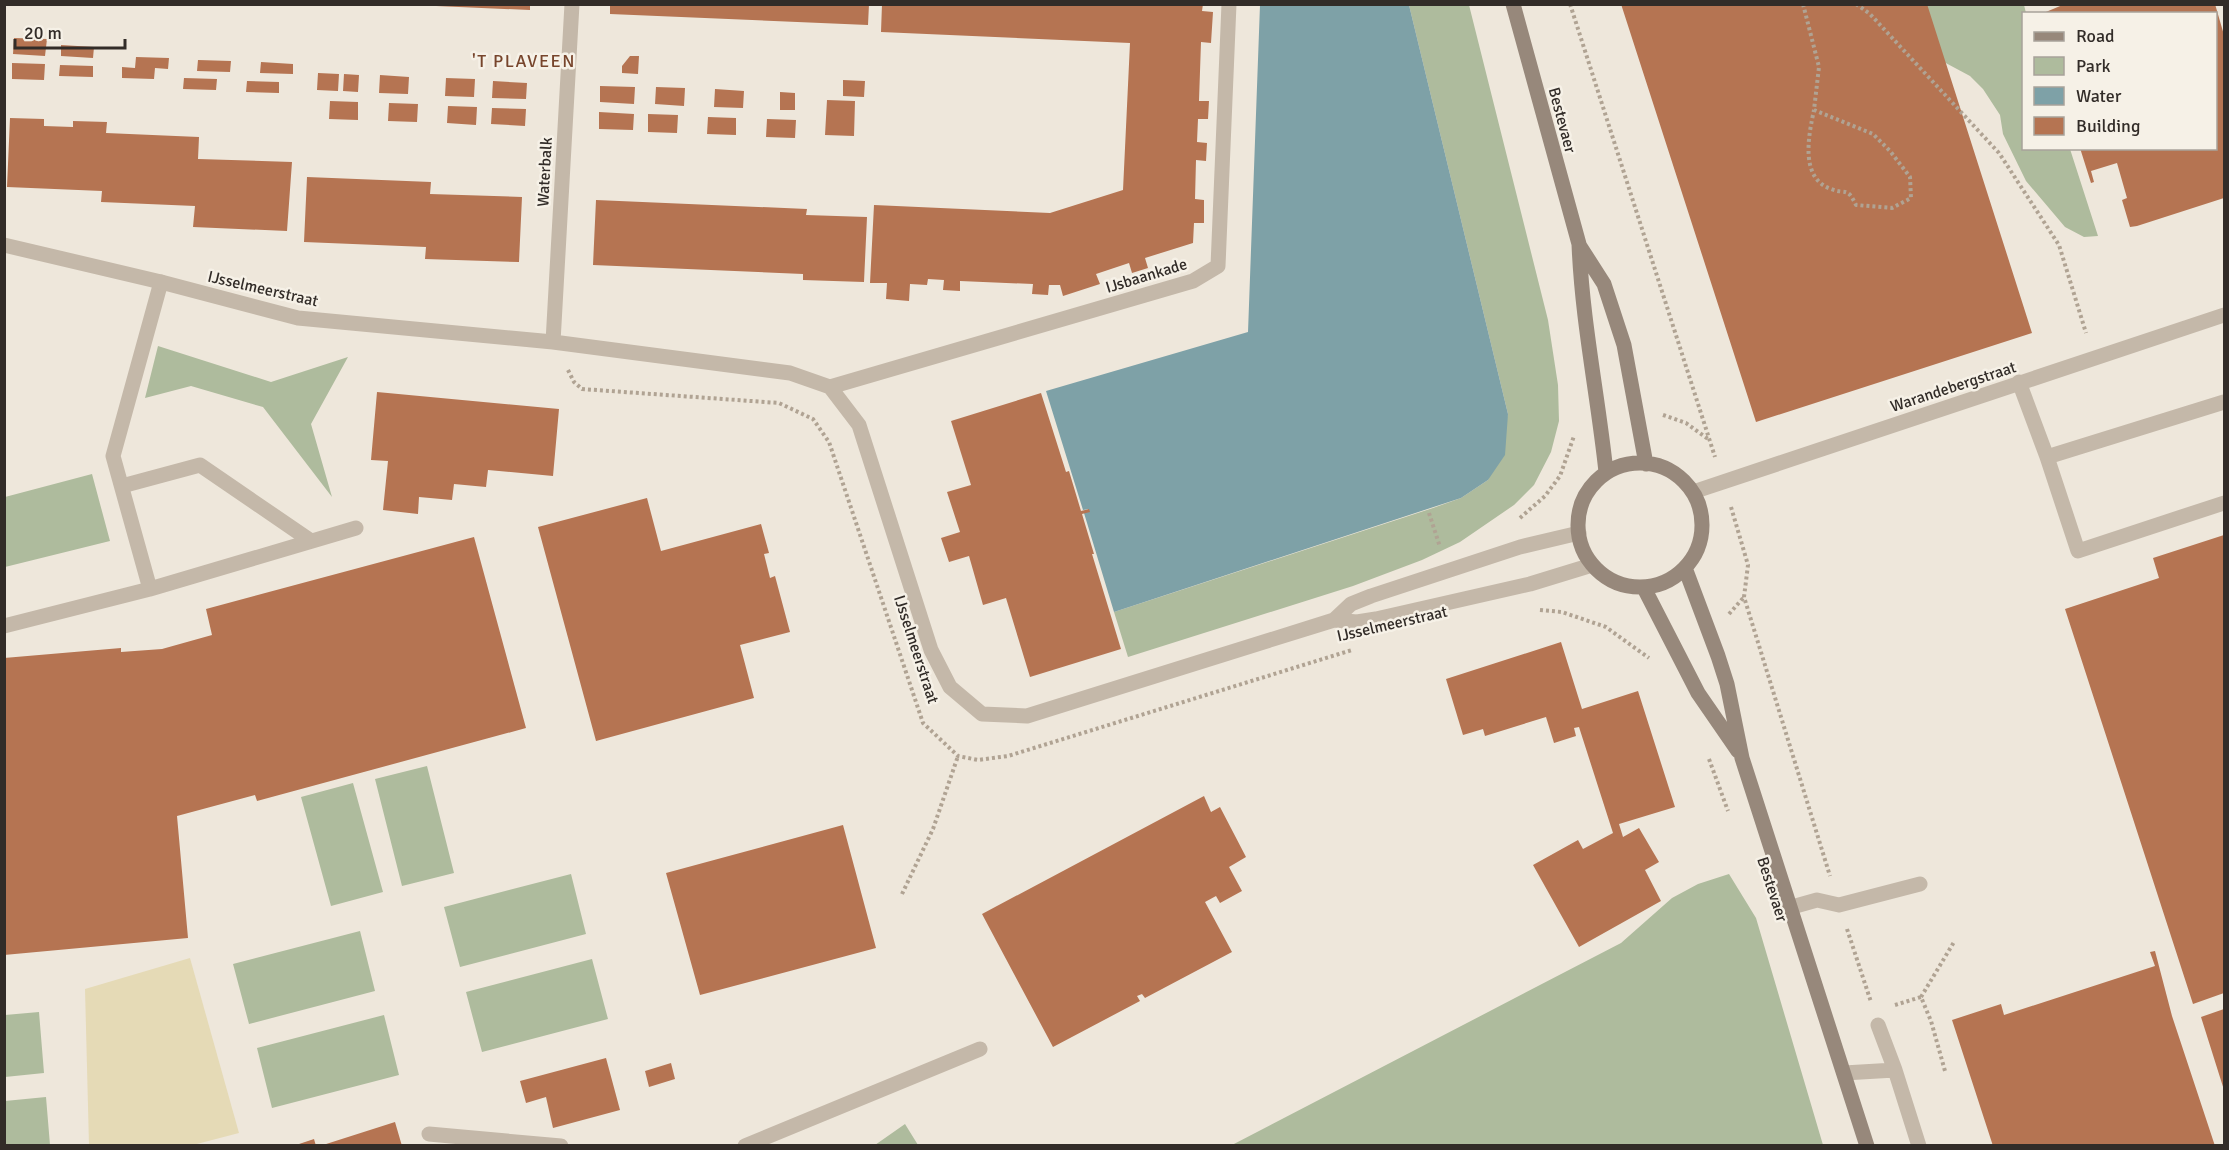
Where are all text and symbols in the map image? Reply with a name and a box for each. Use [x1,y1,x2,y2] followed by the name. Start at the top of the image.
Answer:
[15,12,124,50] scale bar
[2022,12,2217,150] legend
[24,22,62,44] text: 20 m
[2076,25,2115,47] text: Road
[472,50,576,72] district label: 'T PLAVEEN
[2076,55,2111,77] text: Park
[1544,85,1580,155] street label: Bestevaer
[2076,85,2122,107] text: Water
[2076,115,2140,137] text: Building
[533,137,557,207] street label: Waterbalk
[1103,254,1190,298] street label: IJsbaankade
[206,267,320,311] street label: IJsselmeerstraat
[1888,357,2019,417] street label: Warandebergstraat
[889,593,943,706] street label: IJsselmeerstraat
[1335,601,1450,646] street label: IJsselmeerstraat
[1752,854,1792,924] street label: Bestevaer

